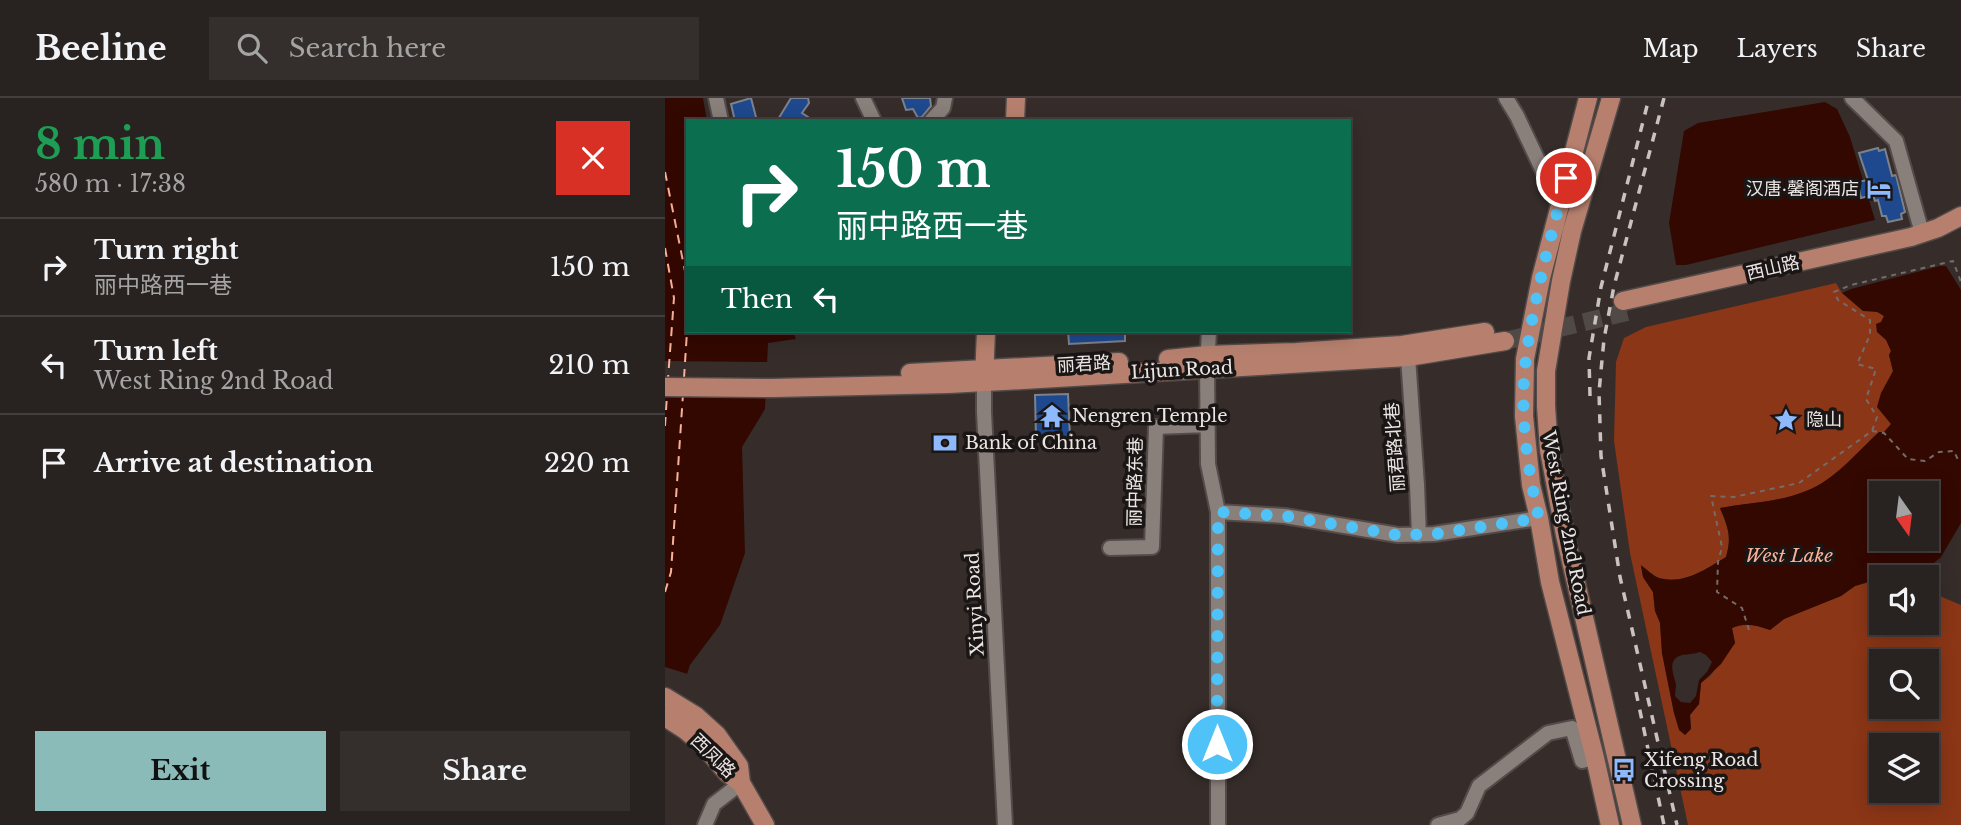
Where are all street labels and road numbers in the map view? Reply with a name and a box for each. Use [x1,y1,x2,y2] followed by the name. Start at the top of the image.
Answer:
[1744,251,1802,285] street label: 西山路
[1056,352,1112,376] street label: 丽君路
[1130,356,1234,384] street label: Lijun Road
[1381,401,1409,493] street label: 丽君路北巷
[1537,428,1595,617] street label: West Ring 2nd Road
[1123,437,1147,527] street label: 丽中路东巷
[961,552,989,656] street label: Xinyi Road
[686,729,740,783] street label: 西凤路

